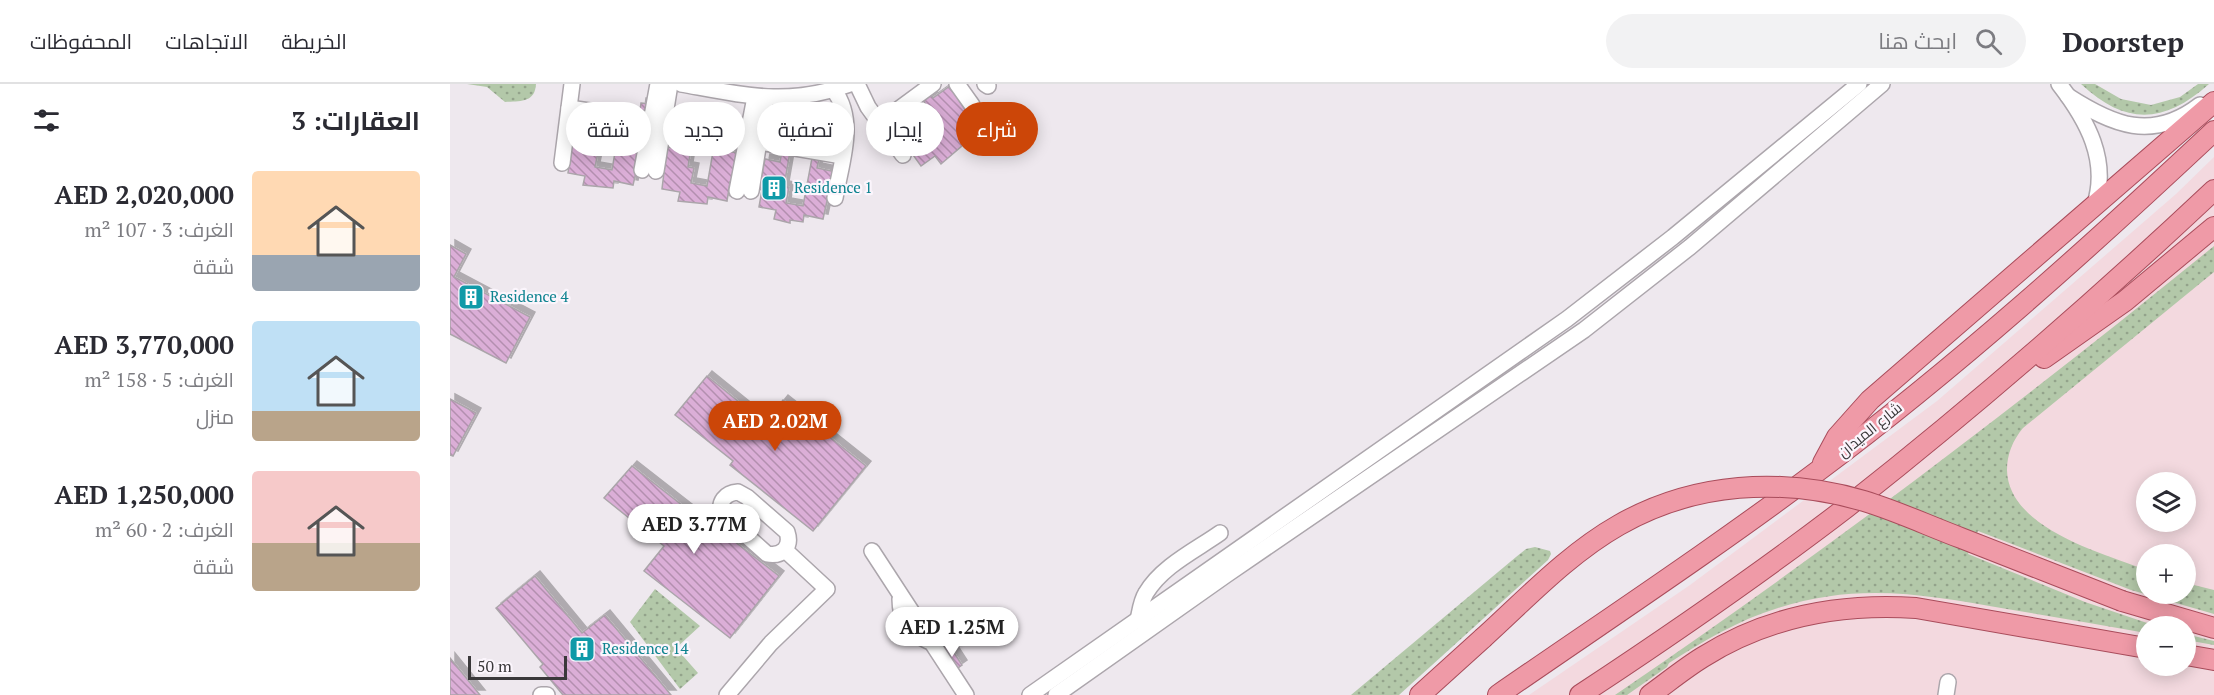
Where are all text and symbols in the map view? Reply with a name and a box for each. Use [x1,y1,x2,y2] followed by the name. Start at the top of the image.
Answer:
[1606,14,2026,68] search box
[2062,23,2184,60] text: Doorstep
[1972,25,2005,58] icon: search
[1878,26,1957,55] text: ابحث هنا
[30,27,132,55] text: المحفوظات
[165,27,248,55] text: الاتجاهات
[281,27,347,55] text: الخريطة
[566,102,651,156] chip: شقة
[663,102,745,156] chip: جديد
[757,102,854,156] chip: تصفية
[866,102,944,156] chip: إيجار
[956,102,1038,156] chip: شراء
[291,103,420,137] text: العقارات: 3
[30,104,63,137] icon: filters
[759,173,789,203] building icon: Residence 1
[54,177,234,211] text: AED 2,020,000
[794,177,873,197] place label: Residence 1
[300,195,372,267] icon: home
[84,216,234,243] text: الغرف: 3 · 107 m²
[193,253,234,280] text: شقة
[456,282,486,312] building icon: Residence 4
[490,286,569,306] place label: Residence 4
[54,327,234,361] text: AED 3,770,000
[300,345,372,417] icon: home
[84,366,234,393] text: الغرف: 5 · 158 m²
[1833,397,1907,463] street label: شارع الميدان
[706,401,844,452] pin: AED 2.02M
[196,403,234,430] text: منزل
[722,407,828,434] text: AED 2.02M
[2136,472,2196,676] map controls
[2136,472,2196,532] button: layers
[54,477,234,511] text: AED 1,250,000
[300,495,372,567] icon: home
[625,504,763,555] pin: AED 3.77M
[641,510,747,537] text: AED 3.77M
[95,516,234,543] text: الغرف: 2 · 60 m²
[2136,544,2196,604] button: +
[193,553,234,580] text: شقة
[883,607,1021,658] pin: AED 1.25M
[899,613,1005,640] text: AED 1.25M
[2136,616,2196,676] button: −
[567,634,597,664] building icon: Residence 14
[602,638,689,658] place label: Residence 14
[468,653,567,680] scale bar
[477,655,512,677] text: 50 m

